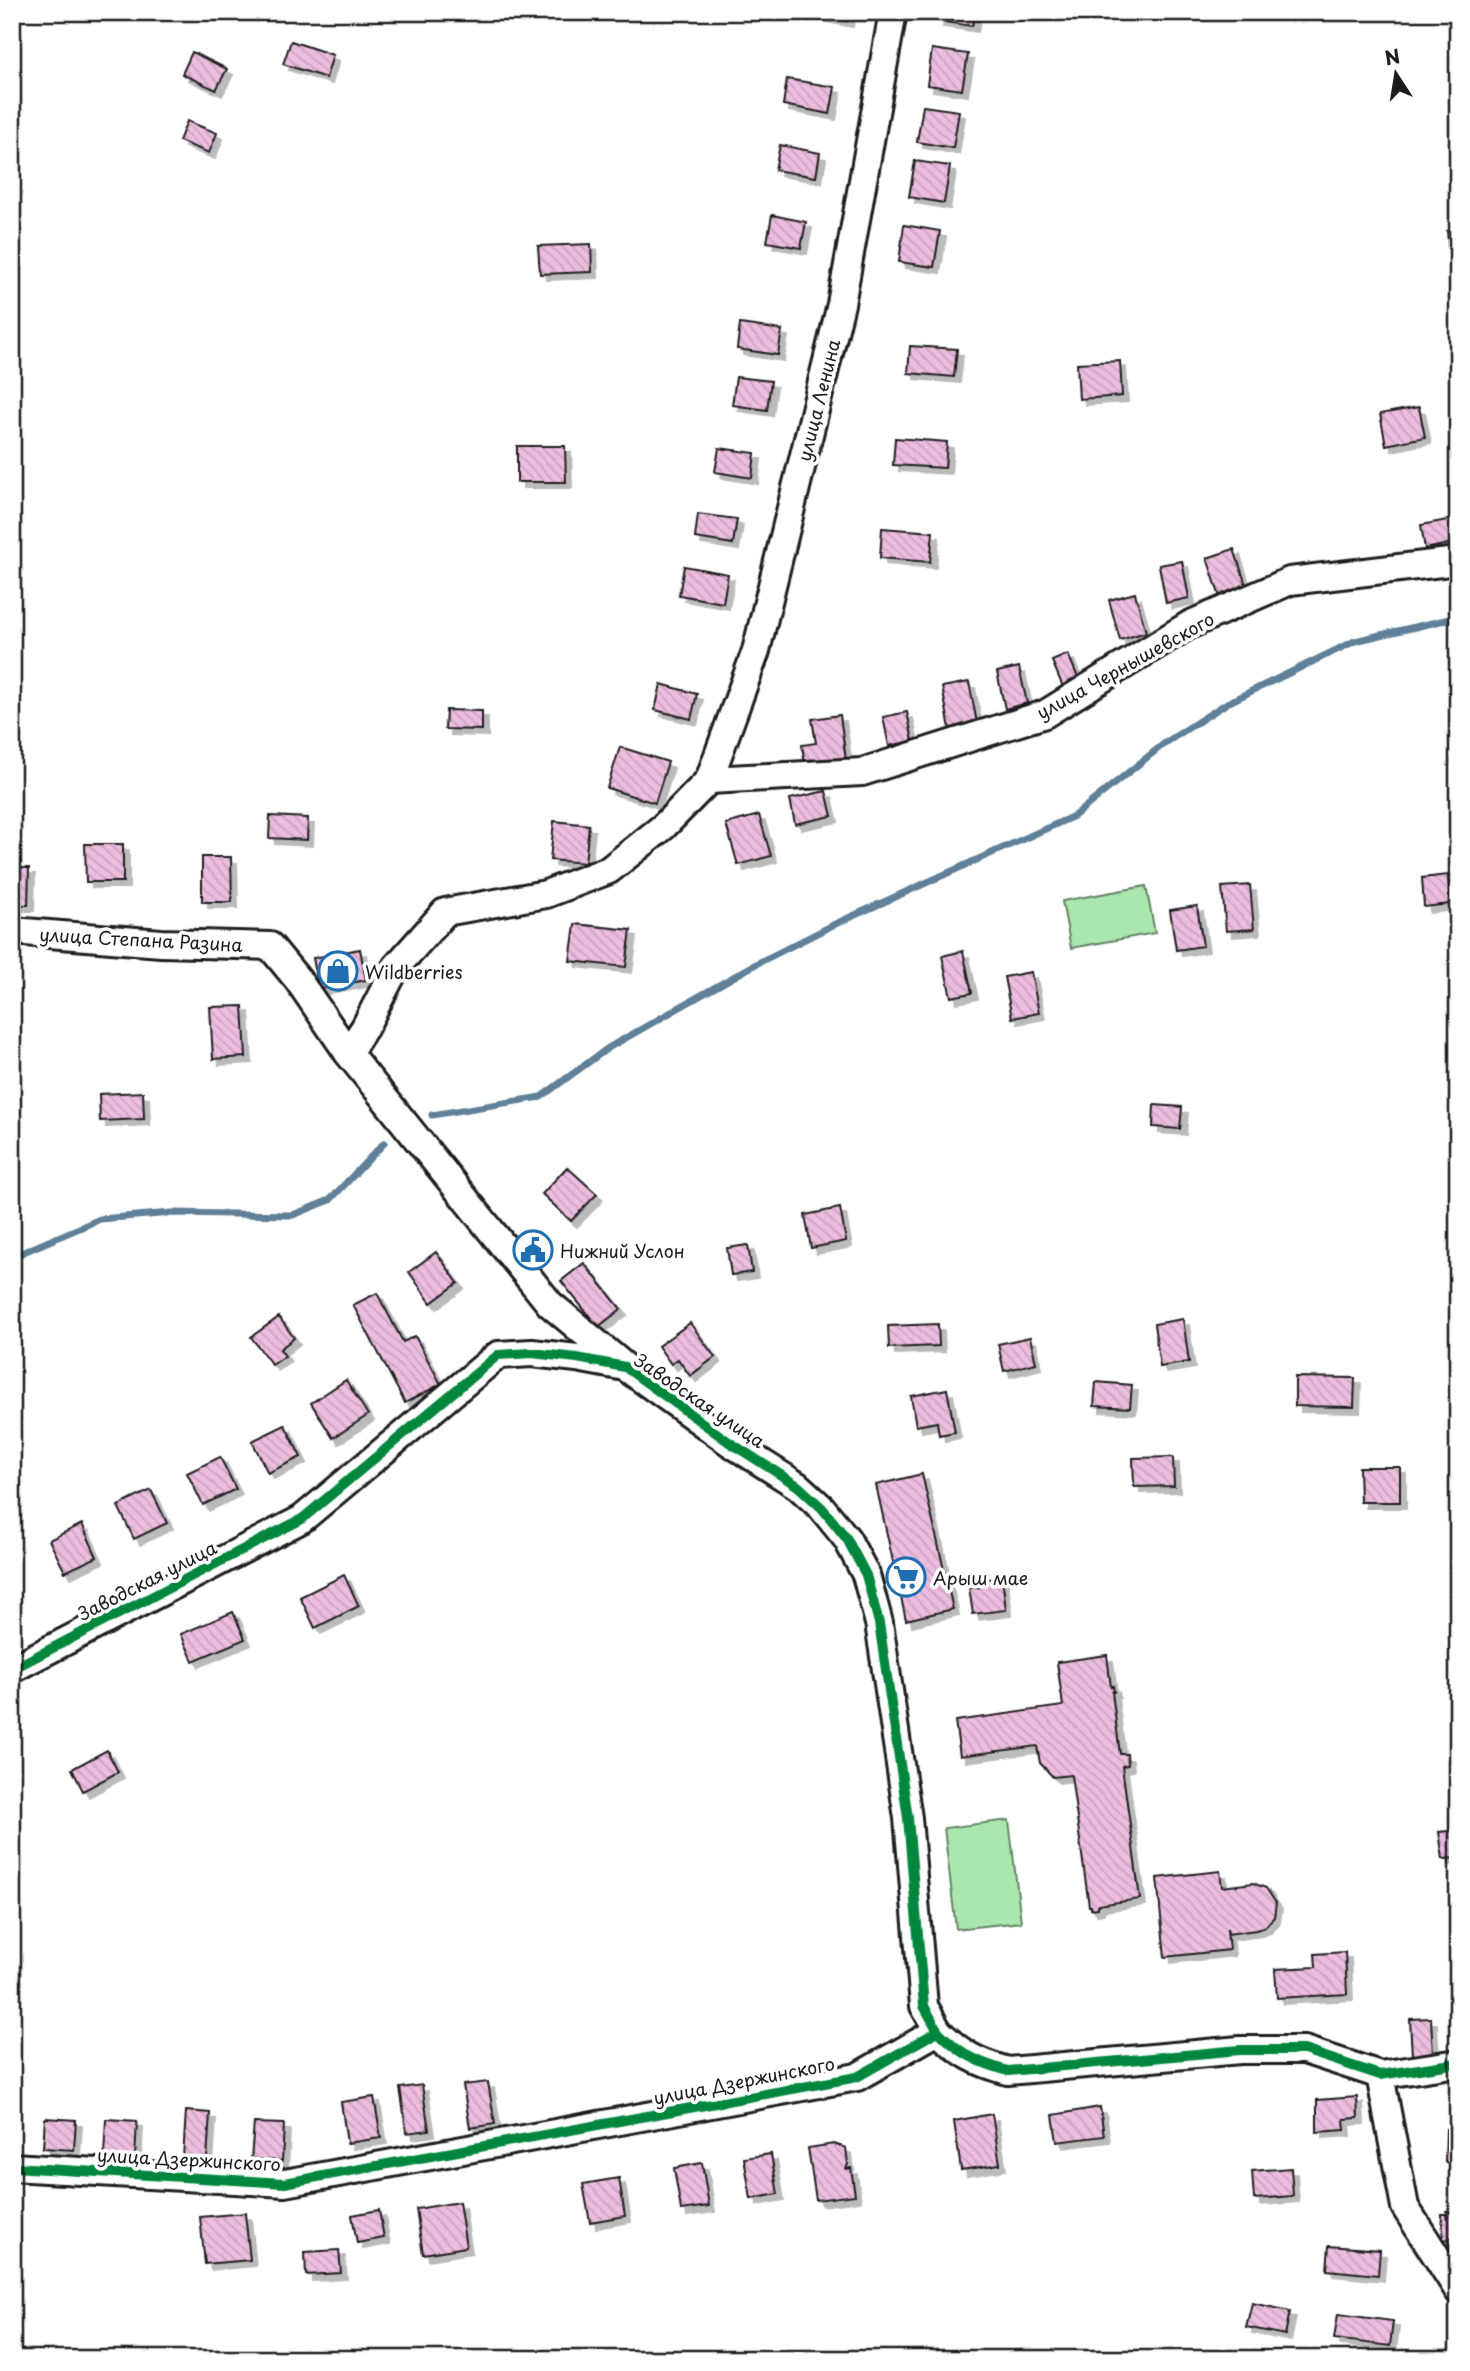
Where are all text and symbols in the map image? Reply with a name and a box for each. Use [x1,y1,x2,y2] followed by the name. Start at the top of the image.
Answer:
[1362,38,1432,108] north arrow
[1382,41,1403,72] text: N
[790,335,846,464] street label: улица Ленина
[1031,605,1219,725] street label: улица Чернышевского
[39,920,244,958] street label: улица Степана Разина
[317,950,359,992] shop icon: Wildberries
[365,958,463,985] place label: Wildberries
[512,1229,554,1271] public building icon: Нижний Услон
[560,1237,685,1264] place label: Нижний Услон
[629,1346,771,1454] street label: Заводская улица
[73,1533,222,1627] street label: Заводская улица
[885,1556,927,1598] supermarket icon: Арыш мае
[933,1564,1028,1591] place label: Арыш мае
[651,2049,837,2111] street label: улица Дзержинского
[96,2141,282,2177] street label: улица Дзержинского

